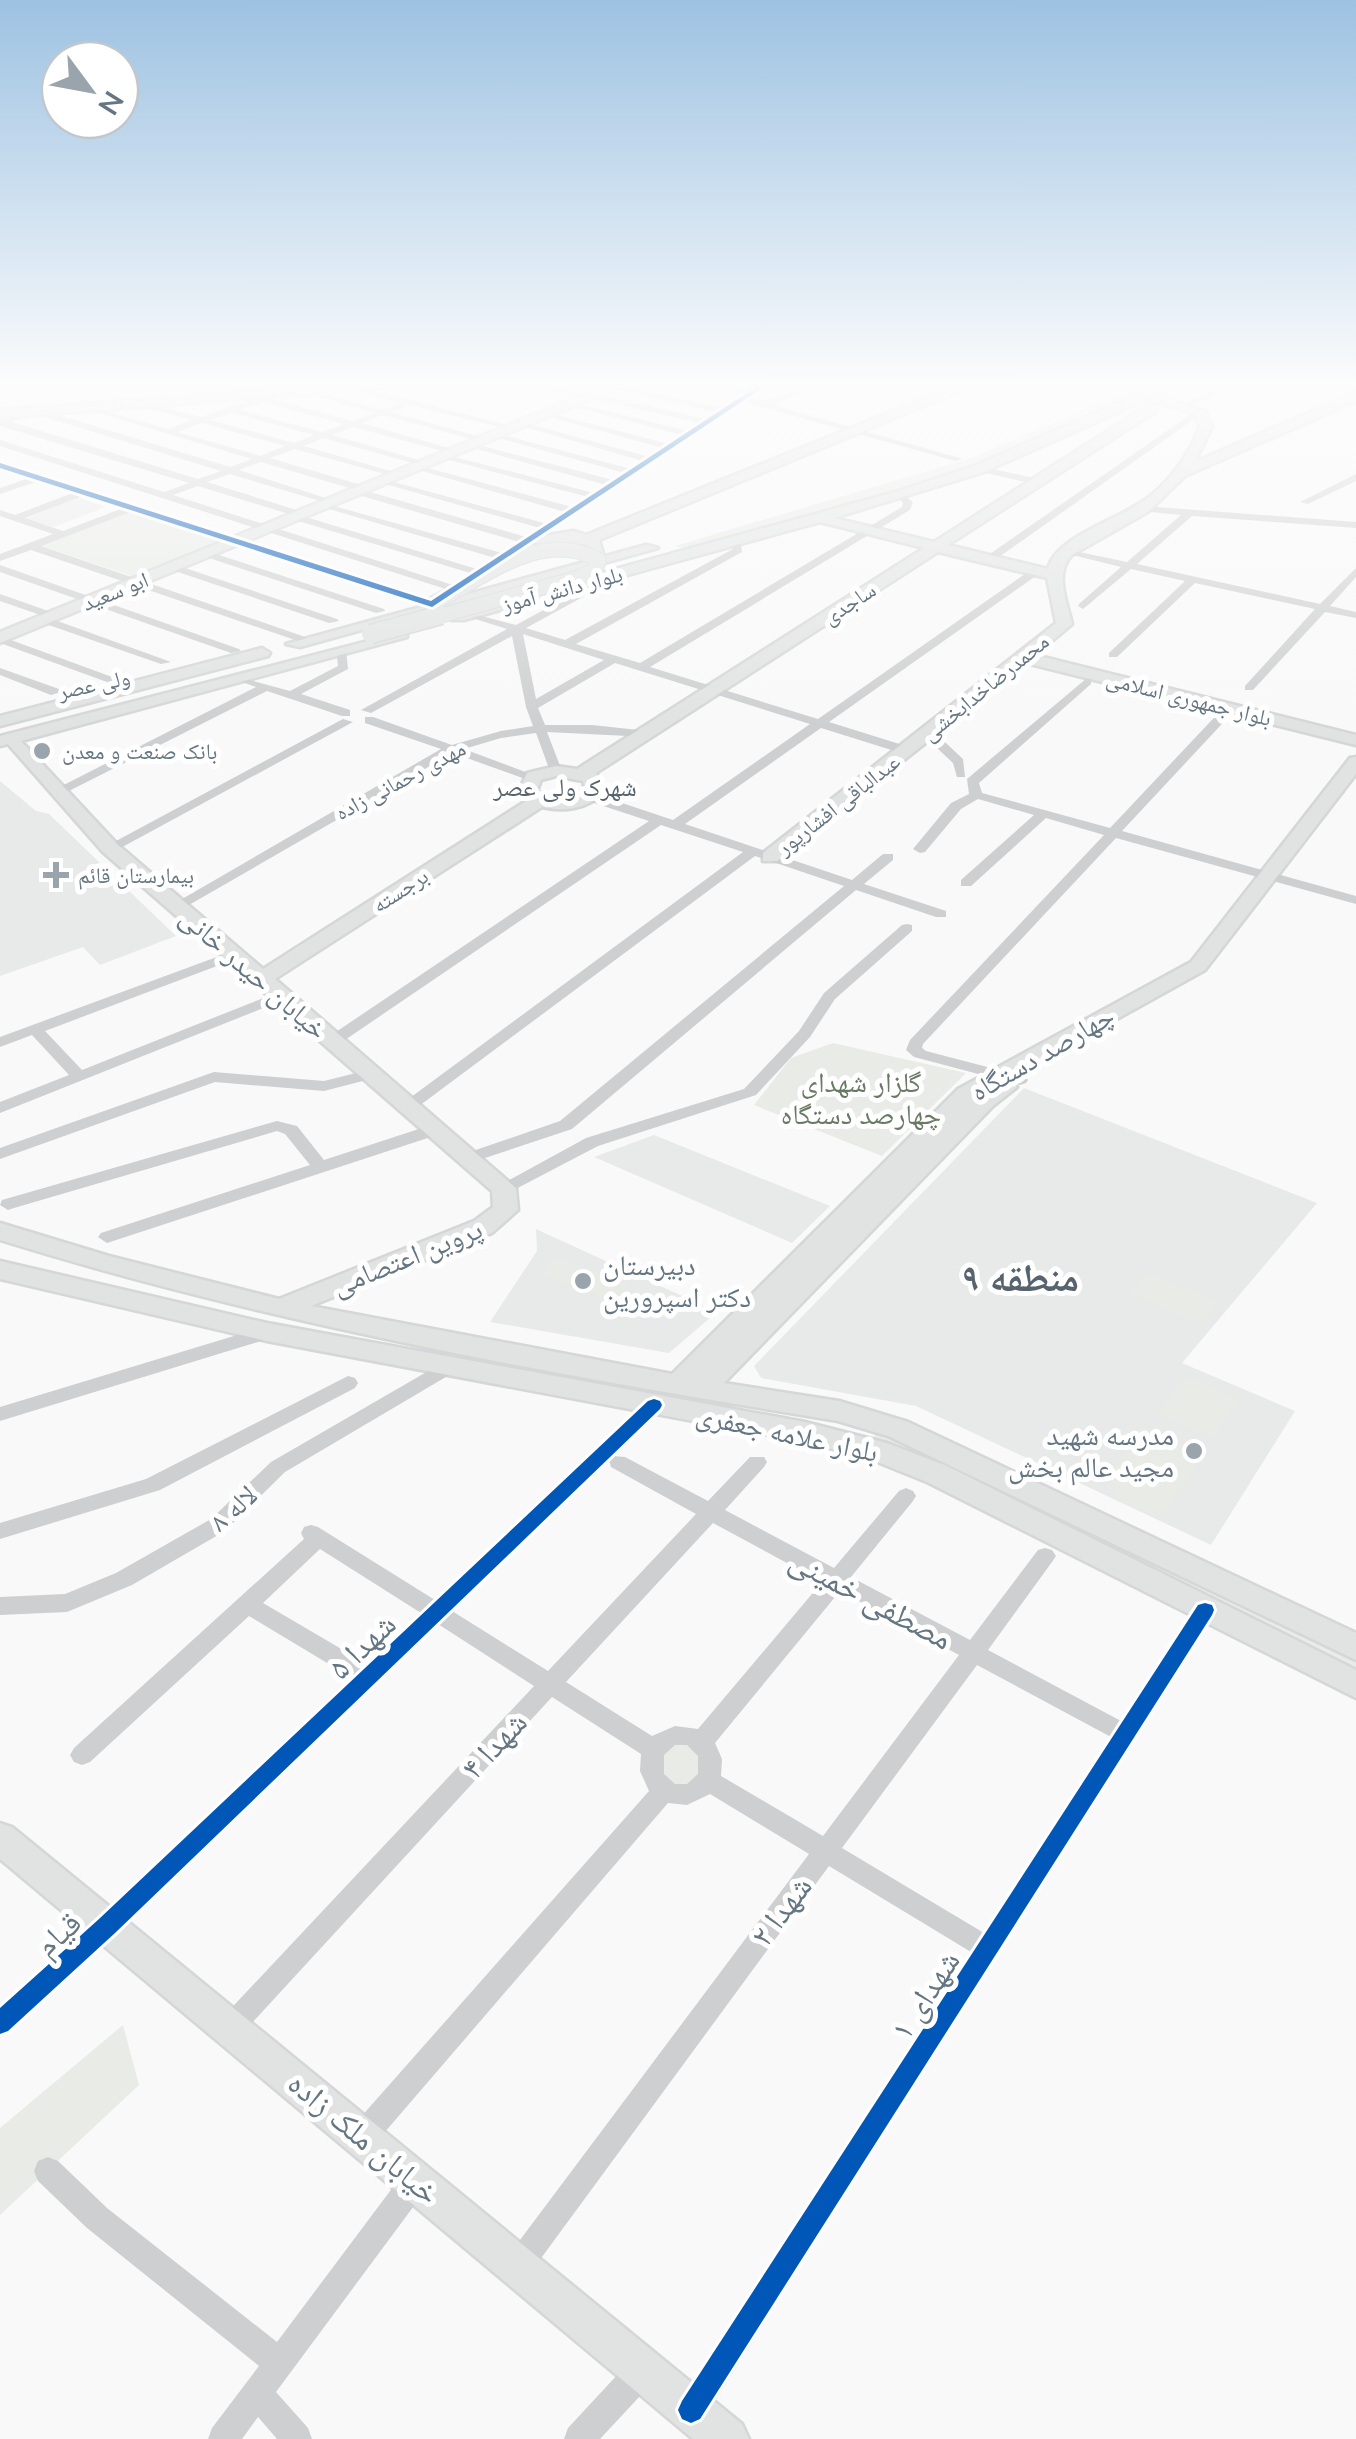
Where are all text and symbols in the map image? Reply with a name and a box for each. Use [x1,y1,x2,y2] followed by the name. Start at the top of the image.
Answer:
[40,40,140,140] north arrow
[89,84,132,122] text: N
[498,559,626,621] street label: بلوار دانش آموز
[78,565,153,619] street label: ابو سعید
[817,575,882,632] street label: ساجدی
[916,627,1056,748] street label: محمدرضاخدابخشی
[54,663,133,707] street label: ولی عصر
[1103,664,1274,734] street label: بلوار جمهوری اسلامی
[330,734,471,828] street label: مهدی رحمانی زاده
[62,737,217,767] place label: بانک صنعت و معدن
[31,740,53,762] marker: بانک صنعت و معدن
[770,747,907,863] street label: عبدالباقی افشارپور
[492,771,637,805] district label: شهرک ولی عصر
[78,861,194,891] place label: بیمارستان قائم
[43,862,69,888] marker: بیمارستان قائم
[367,862,434,920] street label: برجسته
[171,899,335,1049] street label: خیابان حیدر خانی
[964,997,1121,1110] street label: چهارصد دستگاه
[781,1064,941,1134] park label: گلزار شهدای چهارصد دستگاه
[327,1211,488,1305] street label: پروین اعتصامی
[603,1247,751,1317] place label: دبیرستان دکتر اسپرورین
[961,1253,1079,1304] district label: منطقه ۹
[572,1270,594,1292] marker: دبیرستان دکتر اسپرورین
[692,1396,881,1472] street label: بلوار علامه جعفری
[1008,1417,1174,1487] place label: مدرسه شهید مجید عالم بخش
[1183,1440,1205,1462] marker: مدرسه شهید مجید عالم بخش
[201,1477,266,1541] street label: لاله ۸
[782,1539,960,1660] street label: مصطفی خمینی
[319,1604,406,1689] street label: شهدا ۵
[452,1702,537,1789] street label: شهدا ۴
[741,1867,822,1956] street label: شهدا ۲
[26,1902,91,1967] street label: قیام
[881,1942,970,2048] street label: شهدای ۱
[279,2062,449,2215] street label: خیابان ملک زاده

